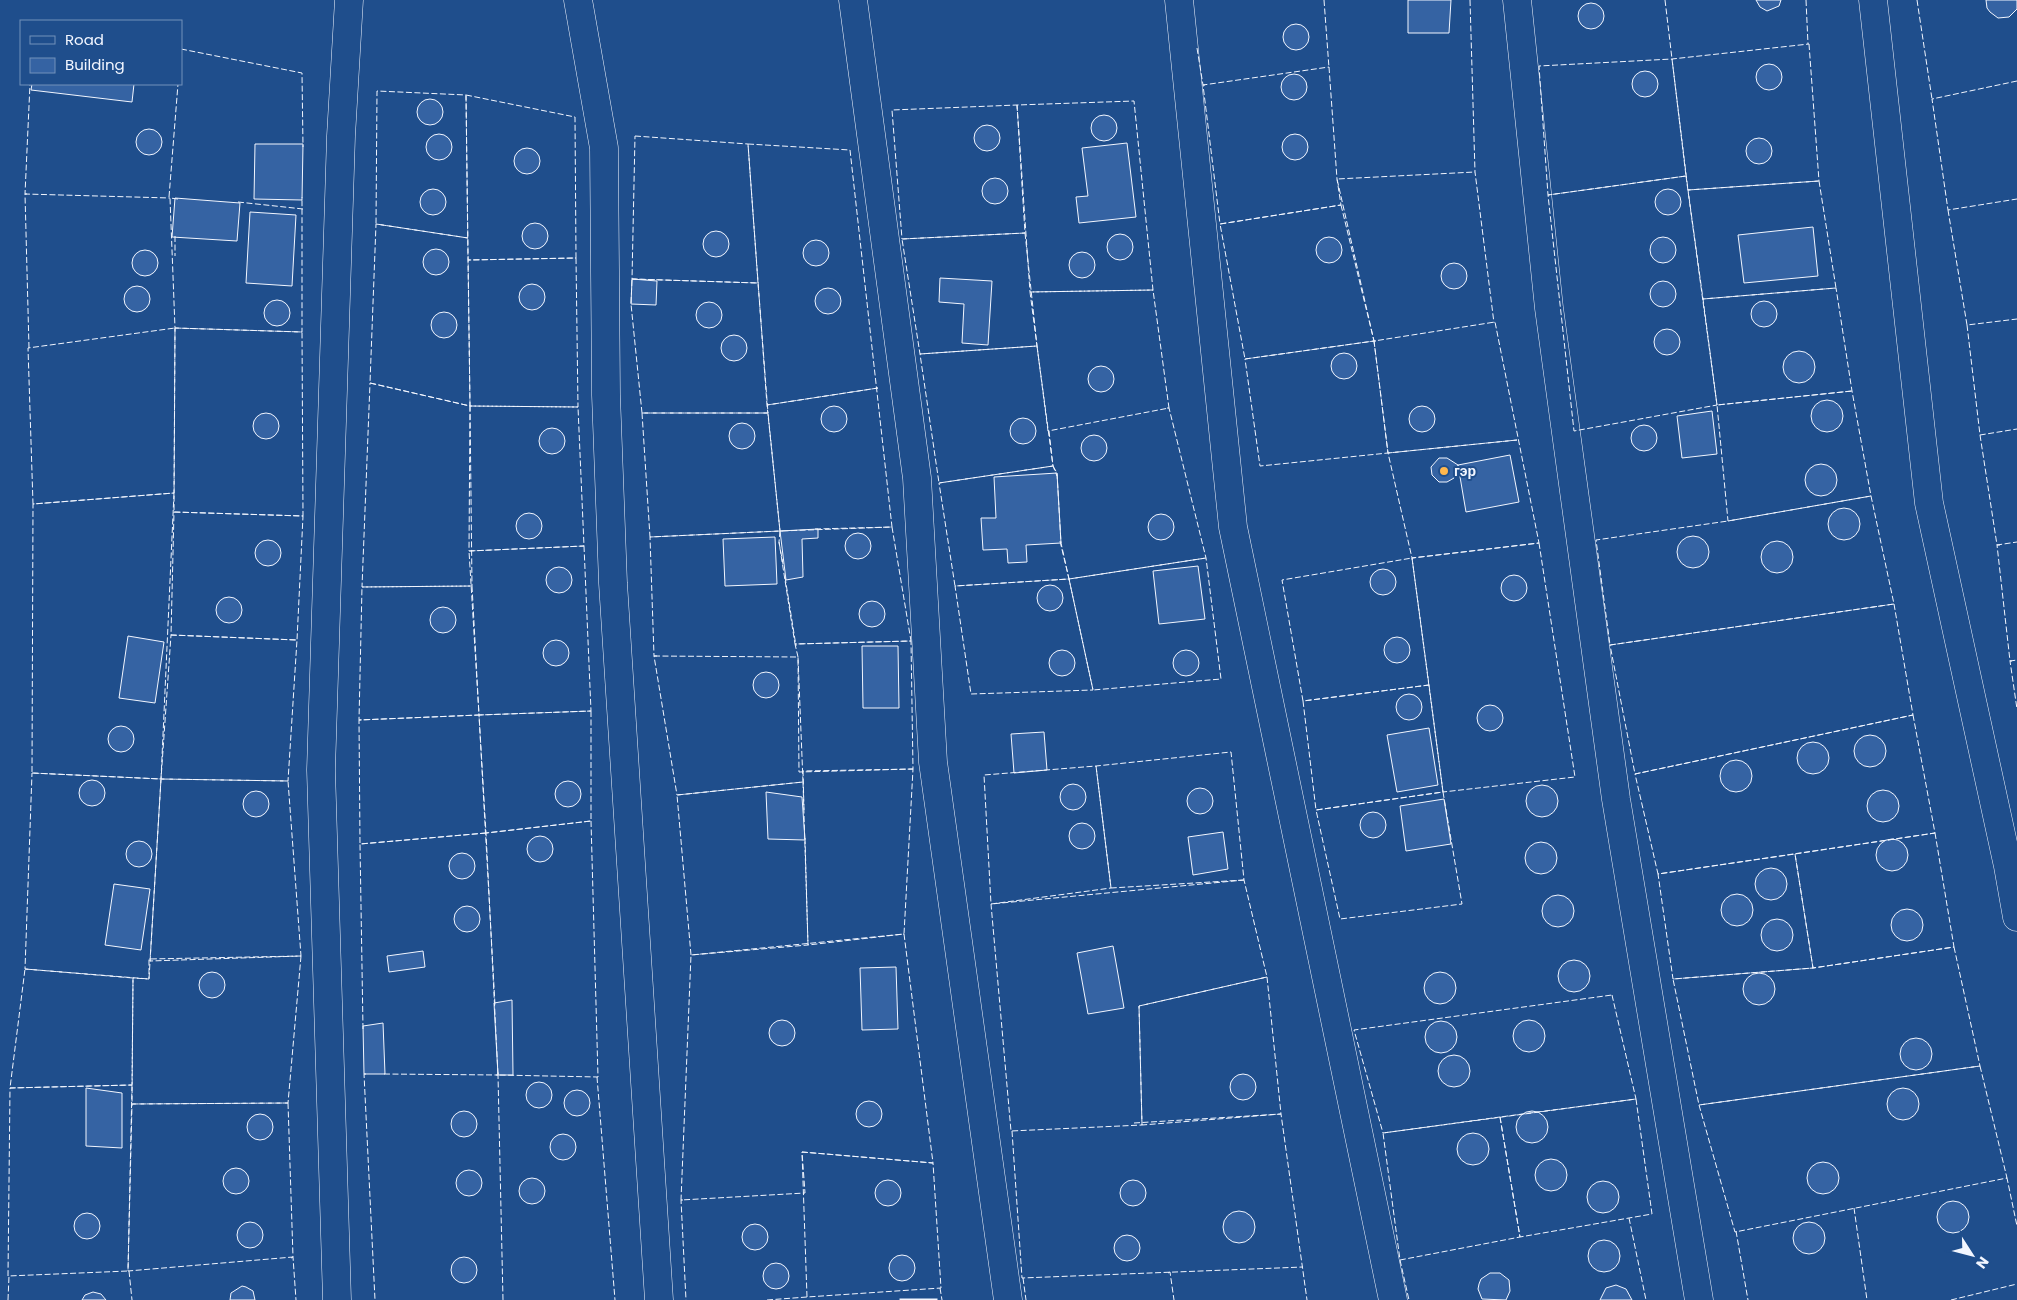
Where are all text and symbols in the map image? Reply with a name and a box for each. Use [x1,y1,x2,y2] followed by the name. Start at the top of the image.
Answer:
[20,20,182,85] legend
[65,29,104,50] text: Road
[65,54,125,75] text: Building
[1454,461,1476,481] place label: гэр
[1438,465,1450,477] marker: гэр
[1947,1230,1997,1280] north arrow
[1971,1253,1994,1273] text: N

